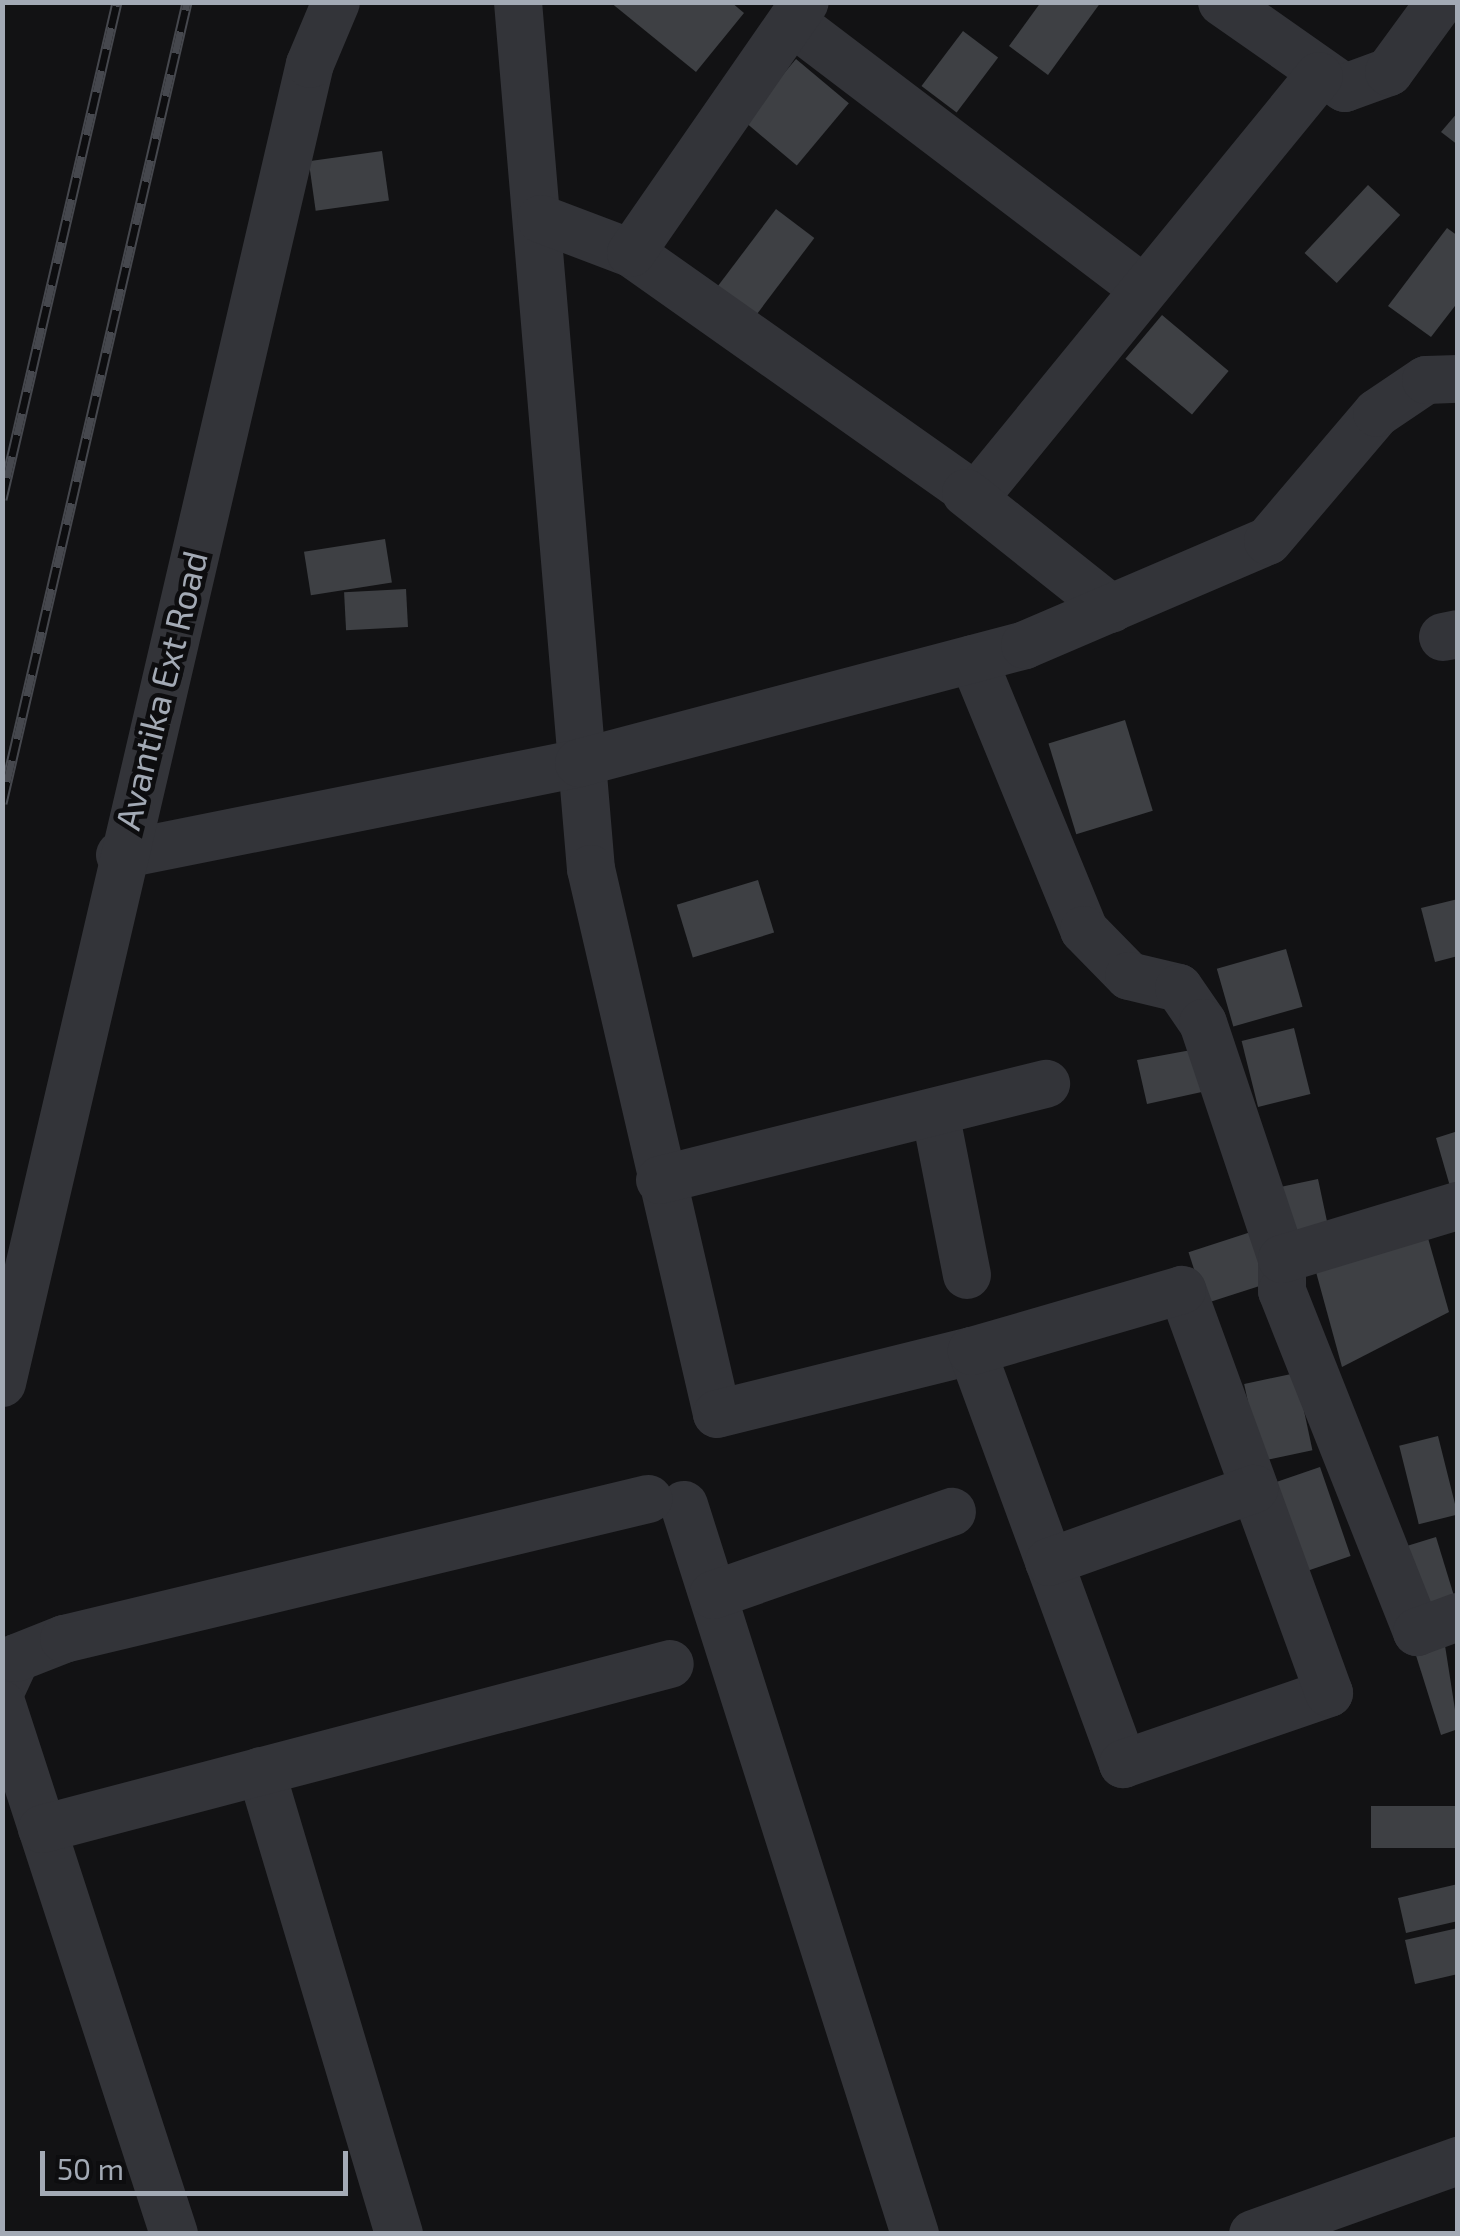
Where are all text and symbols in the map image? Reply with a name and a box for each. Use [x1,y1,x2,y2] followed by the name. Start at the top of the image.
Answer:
[105,546,215,834] street label: Avantika Ext Road
[45,2131,352,2193] scale bar
[57,2150,124,2186] text: 50 m

